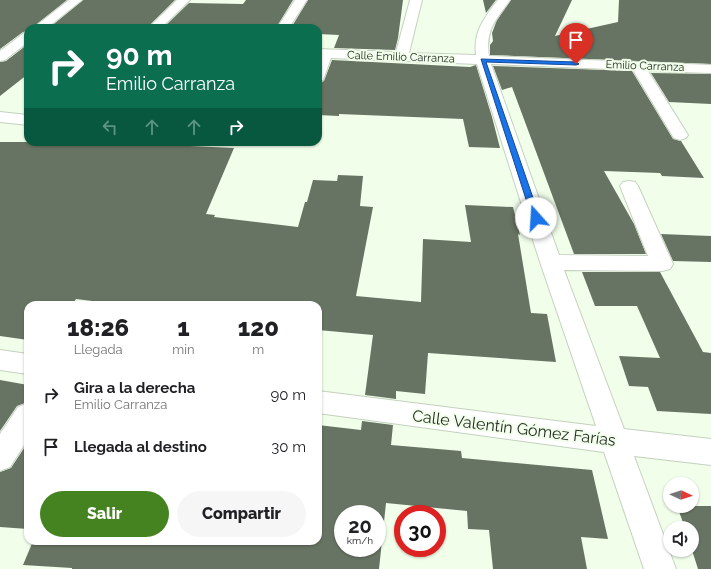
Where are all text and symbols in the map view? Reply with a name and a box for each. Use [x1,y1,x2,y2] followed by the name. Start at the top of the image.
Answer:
[559,23,593,64] pin
[565,29,587,51] icon: arrive
[106,39,172,72] text: 90 m
[40,40,92,92] icon: right
[347,49,455,65] street label: Calle Emilio Carranza
[605,58,685,74] street label: Emilio Carranza
[106,73,235,94] text: Emilio Carranza
[99,116,121,138] icon: left
[141,116,163,138] icon: ahead
[183,116,205,138] icon: ahead
[225,116,247,138] icon: right
[515,197,557,239] position arrow
[67,313,129,342] text: 18:26
[177,313,190,342] text: 1
[238,313,279,342] text: 120
[74,342,123,357] text: Llegada
[172,342,195,357] text: min
[252,342,264,357] text: m
[74,379,195,397] text: Gira a la derecha
[40,384,62,406] icon: right
[270,386,306,404] text: 90 m
[74,397,167,412] text: Emilio Carranza
[411,406,617,450] street label: Calle Valentín Gómez Farías
[40,436,62,458] icon: arrive
[74,438,207,456] text: Llegada al destino
[271,438,306,456] text: 30 m
[663,477,699,513] north arrow
[663,477,699,557] map controls
[40,491,169,537] button: Salir
[177,491,306,537] button: Compartir
[394,505,446,557] speed limit sign: 30
[348,514,372,538] text: 20
[663,521,699,557] button: sound
[347,535,373,546] text: km/h

